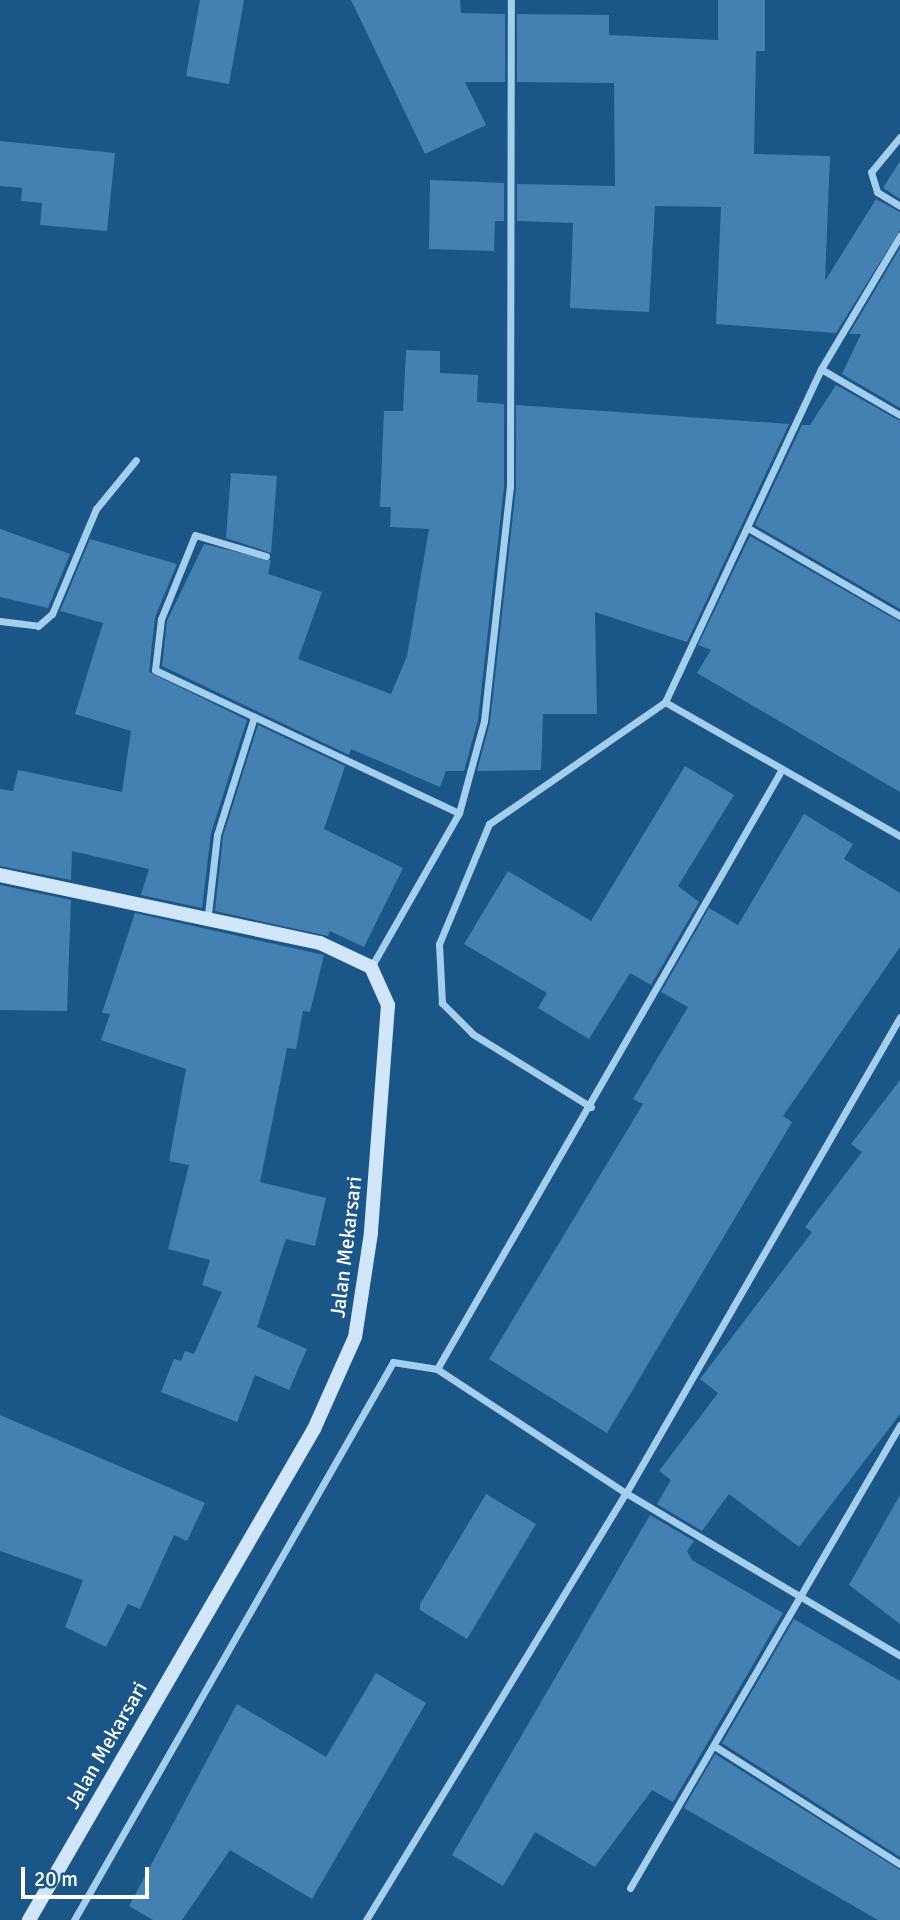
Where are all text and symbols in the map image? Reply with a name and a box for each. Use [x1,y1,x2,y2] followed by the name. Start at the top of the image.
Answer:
[325,1175,367,1319] street label: Jalan Mekarsari
[59,1677,153,1813] street label: Jalan Mekarsari
[24,1854,152,1898] scale bar
[34,1866,78,1892] text: 20 m

